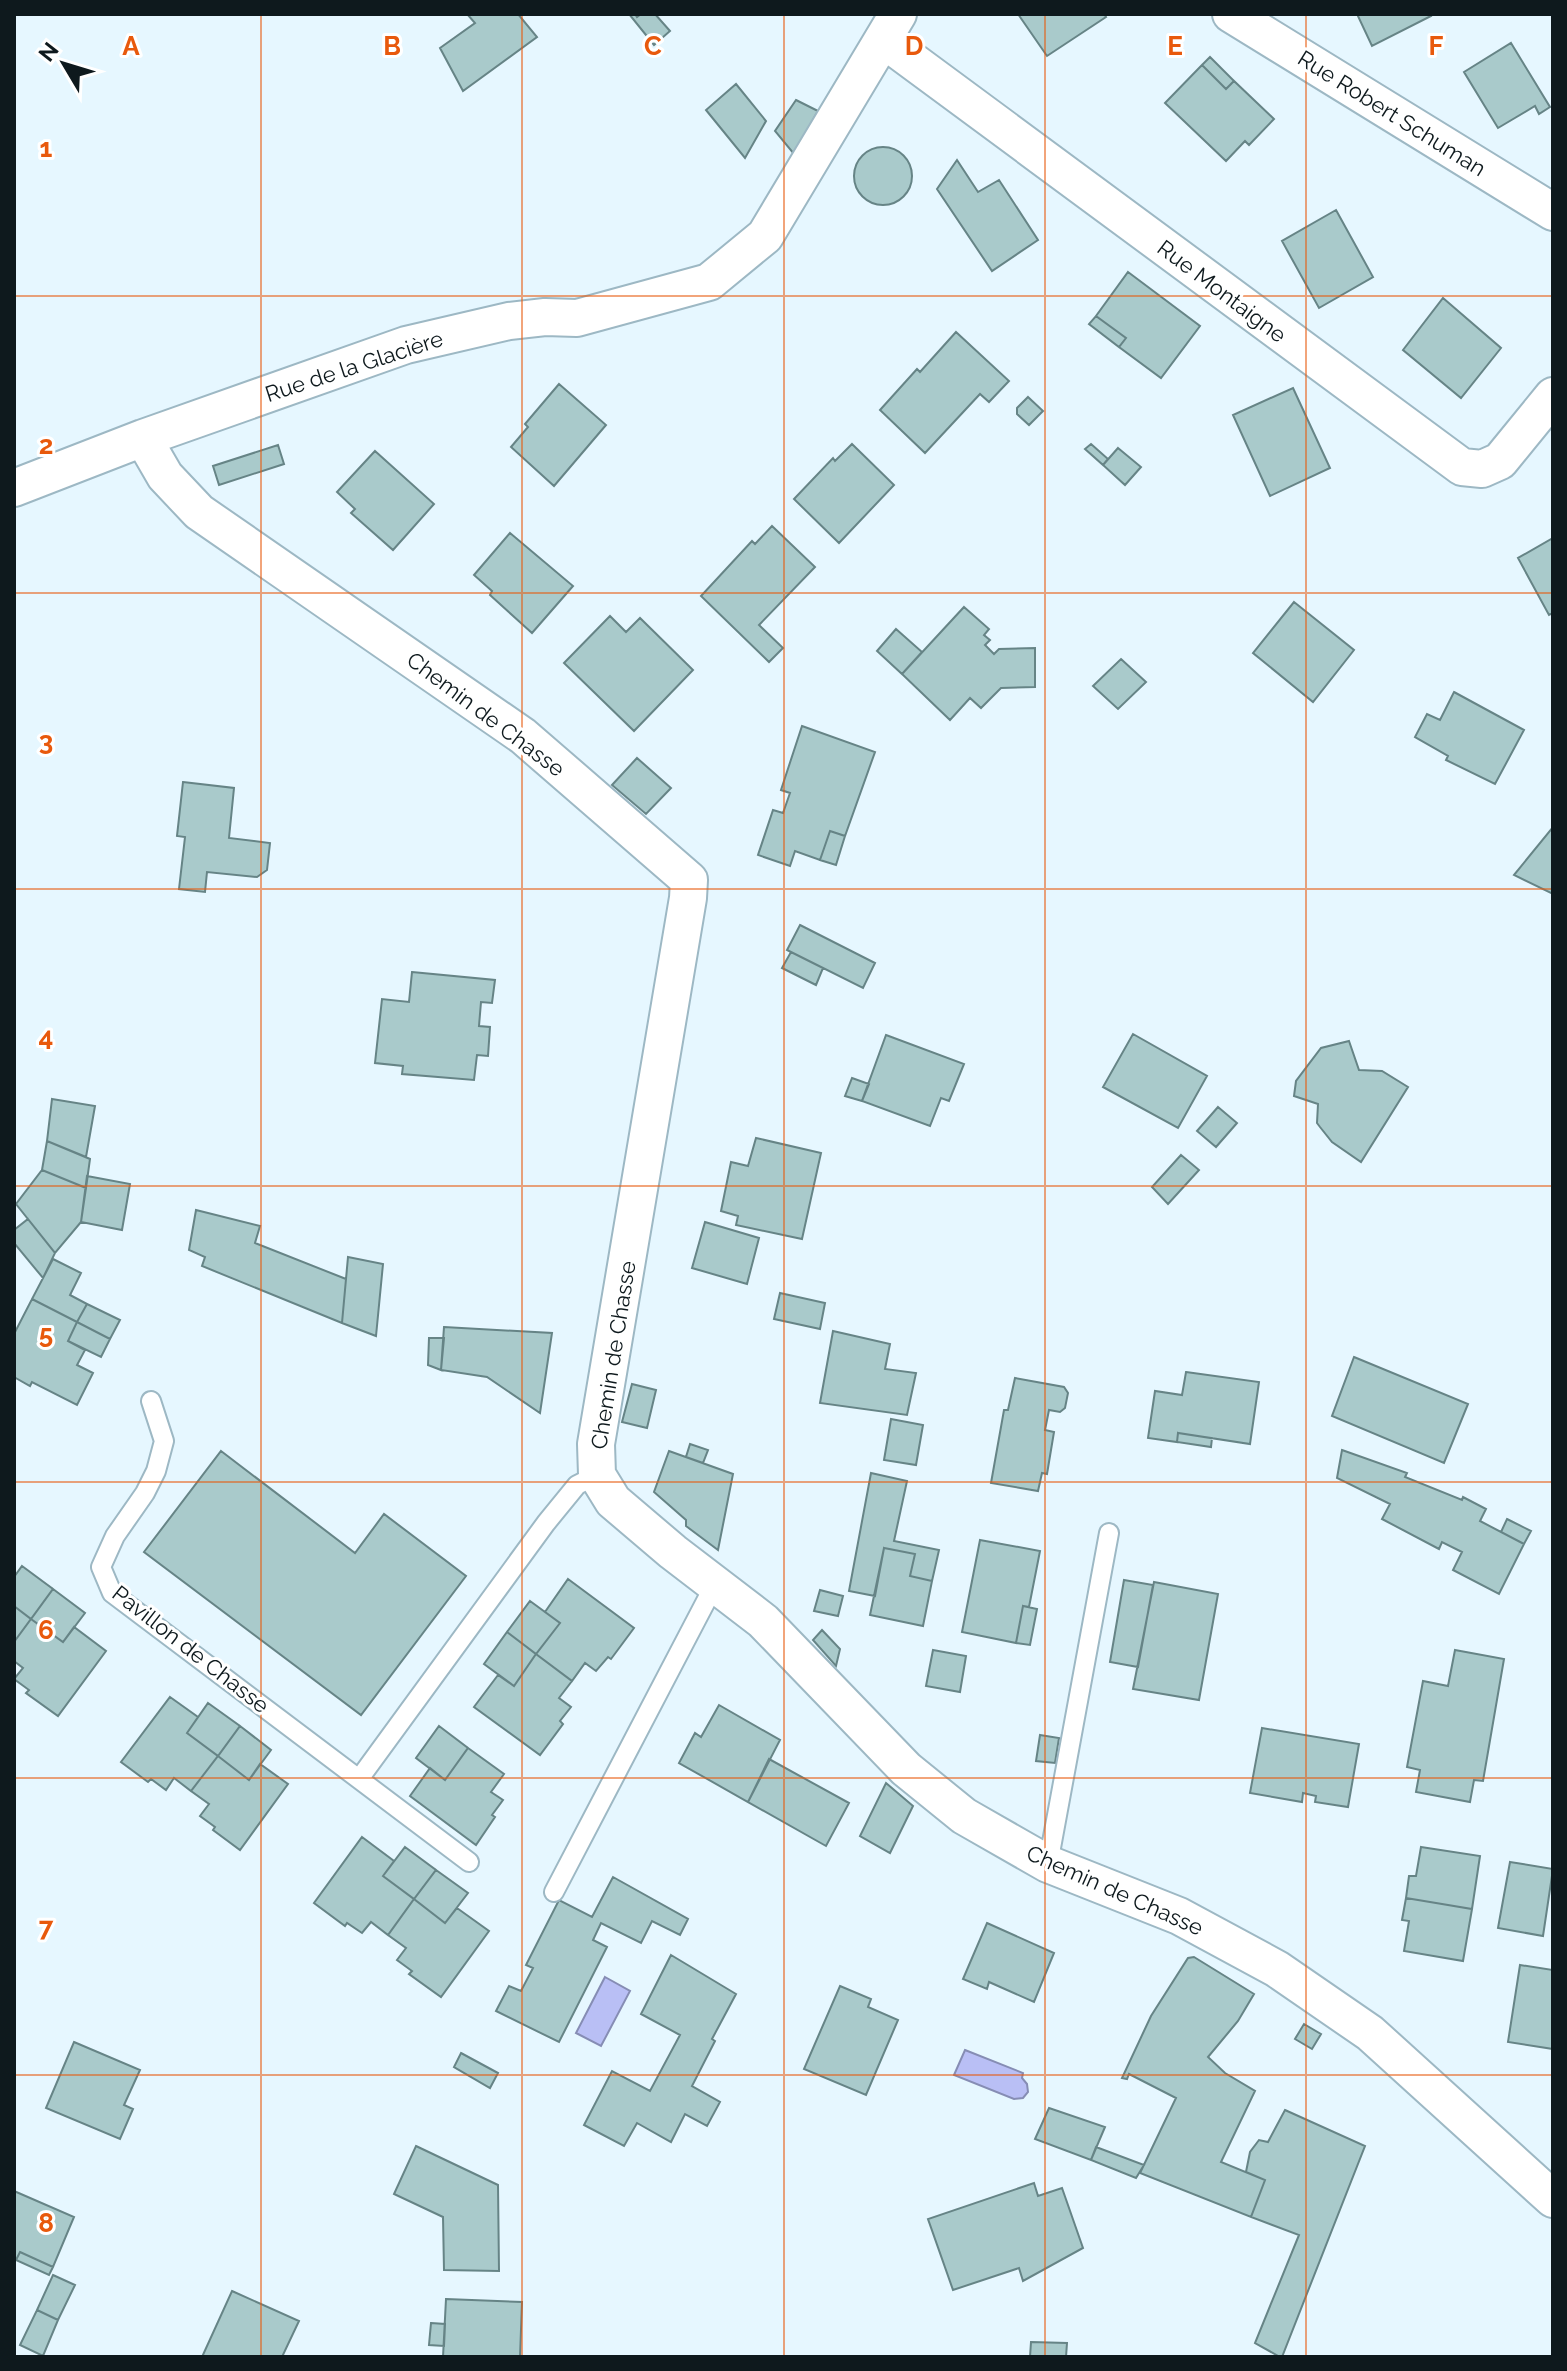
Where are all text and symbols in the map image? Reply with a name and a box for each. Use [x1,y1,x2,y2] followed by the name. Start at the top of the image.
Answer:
[24,24,104,104] north arrow
[122,31,140,61] text: A
[383,31,401,61] text: B
[644,31,662,61] text: C
[905,31,923,61] text: D
[1167,31,1183,61] text: E
[1429,31,1444,61] text: F
[33,37,64,66] text: N
[1293,45,1491,181] street label: Rue Robert Schuman
[40,133,53,163] text: 1
[1153,234,1291,348] street label: Rue Montaigne
[262,325,446,407] street label: Rue de la Glacière
[39,430,53,460] text: 2
[402,646,570,782] street label: Chemin de Chasse
[39,726,53,756] text: 3
[39,1022,53,1052] text: 4
[585,1259,641,1451] street label: Chemin de Chasse
[39,1319,53,1349] text: 5
[108,1580,275,1718] street label: Pavillon de Chasse
[38,1615,54,1645] text: 6
[1023,1839,1207,1941] street label: Chemin de Chasse
[39,1912,54,1942] text: 7
[38,2208,54,2238] text: 8

